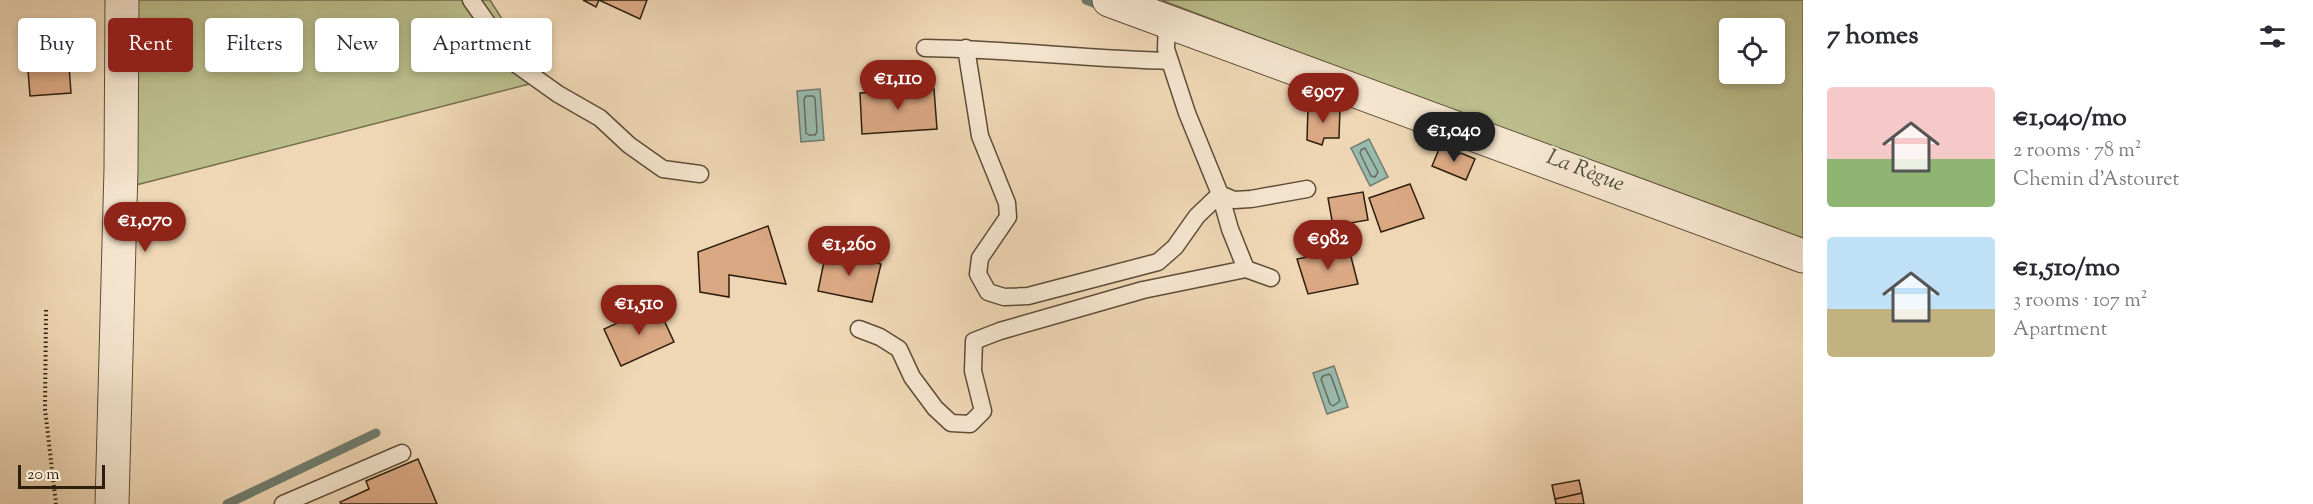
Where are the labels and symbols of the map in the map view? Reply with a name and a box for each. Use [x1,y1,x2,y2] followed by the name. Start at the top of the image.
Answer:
[849,60,947,111] pin: €1,110
[1287,73,1359,124] pin: €907
[1405,112,1503,163] pin: €1,040
[1541,142,1629,201] water label: La Règue
[96,202,194,253] pin: €1,070
[1292,220,1364,271] pin: €982
[800,226,898,277] pin: €1,260
[590,285,688,336] pin: €1,510
[18,462,105,490] scale bar

